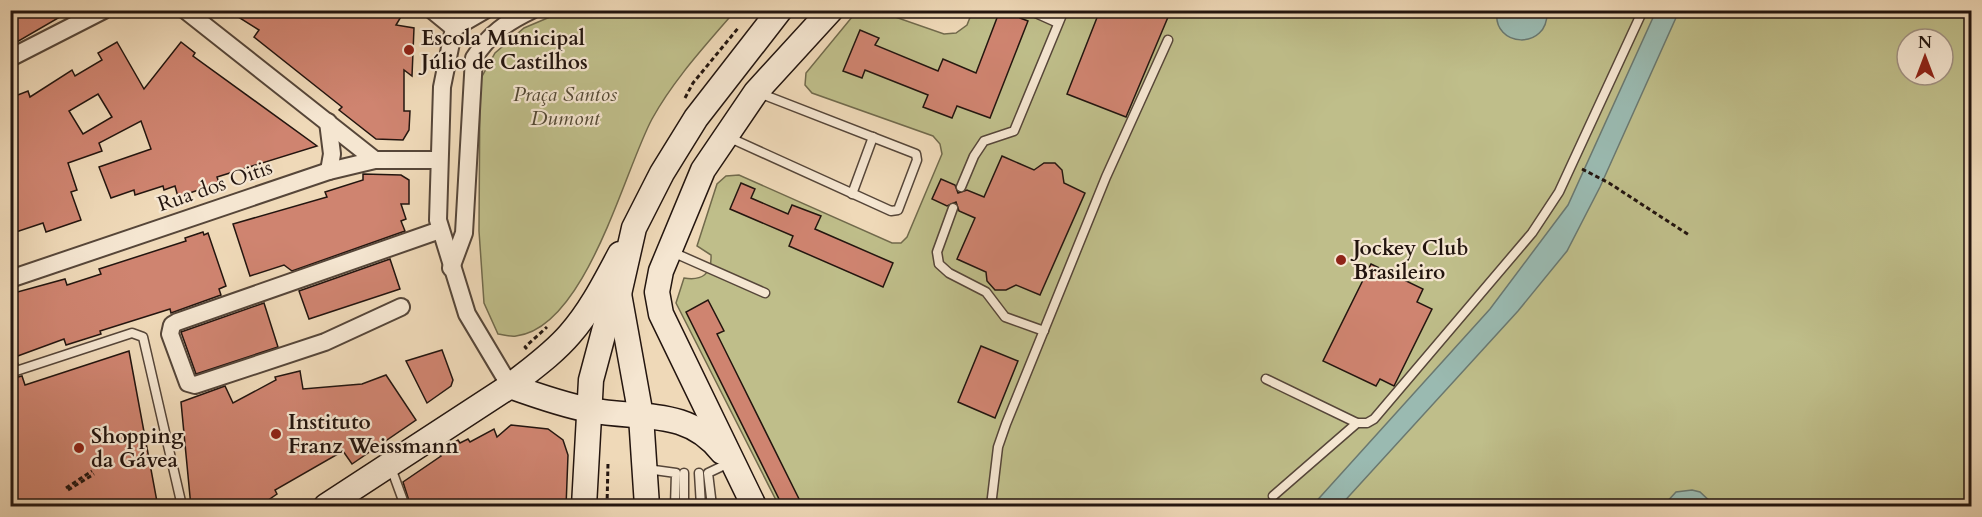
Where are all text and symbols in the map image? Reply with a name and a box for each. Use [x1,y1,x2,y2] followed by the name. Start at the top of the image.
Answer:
[418,24,588,77] place label: Escola Municipal Júlio de Castilhos
[1895,27,1955,87] north arrow
[1918,32,1932,54] text: N
[402,43,416,57] marker: Escola Municipal Júlio de Castilhos
[513,80,617,133] park label: Praça Santos Dumont
[154,153,276,219] street label: Rua dos Oitis
[1350,234,1469,287] place label: Jockey Club Brasileiro
[1334,253,1348,267] marker: Jockey Club Brasileiro
[288,408,459,461] place label: Instituto Franz Weissmann
[91,422,184,475] place label: Shopping da Gávea
[269,427,283,441] marker: Instituto Franz Weissmann
[72,441,86,455] marker: Shopping da Gávea

